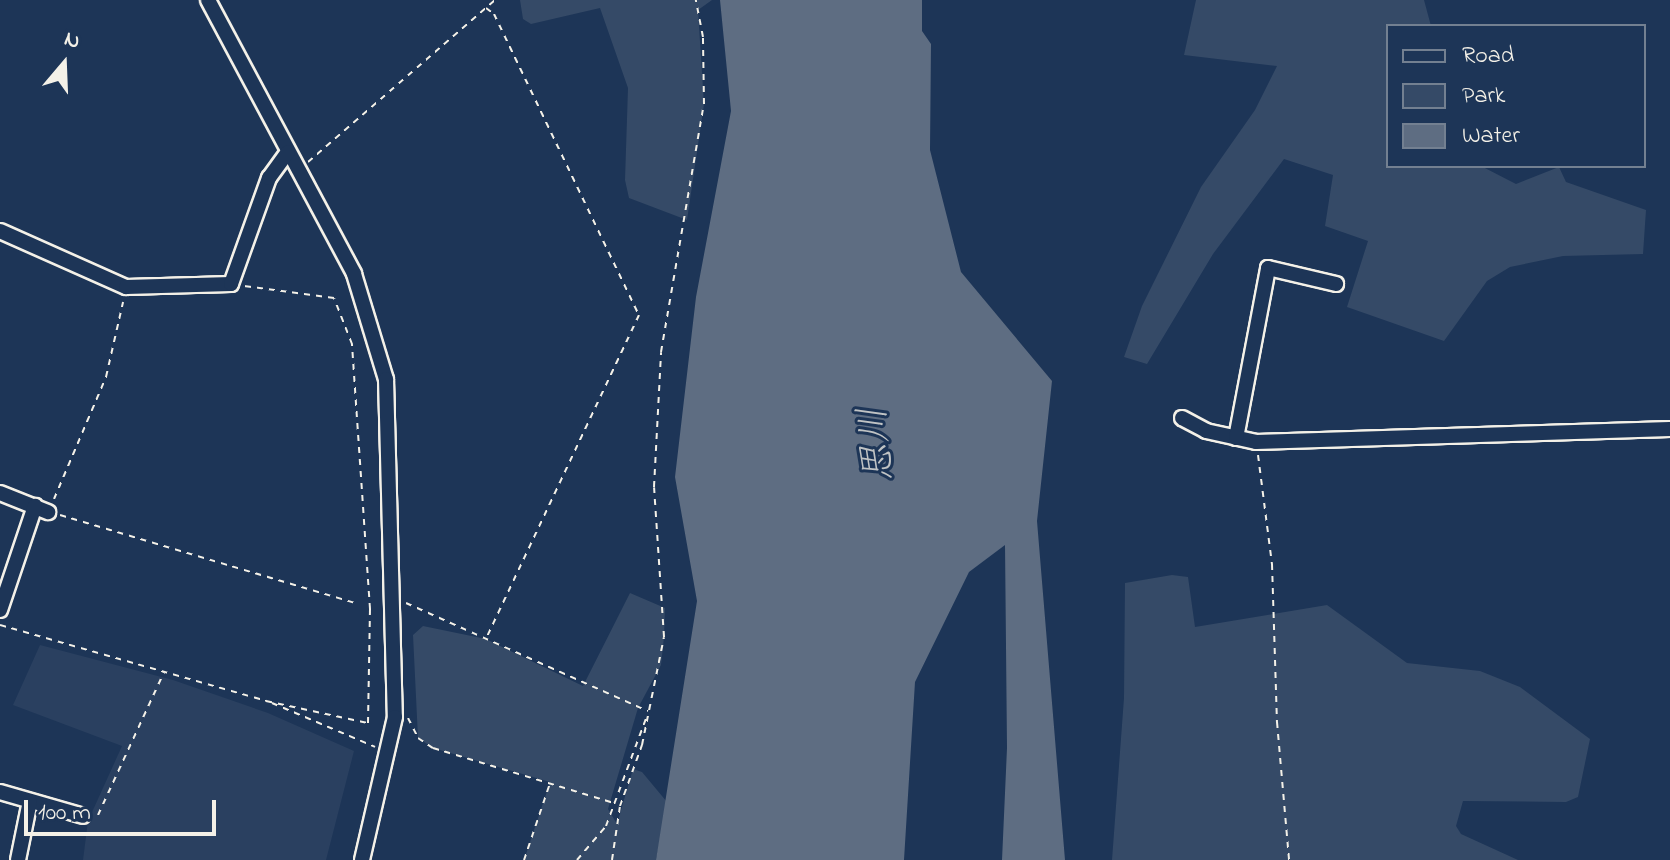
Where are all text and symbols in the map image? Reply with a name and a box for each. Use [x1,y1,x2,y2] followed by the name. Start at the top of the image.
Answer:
[24,24,104,104] north arrow
[60,24,84,59] text: N
[1386,24,1646,168] legend
[1462,39,1514,74] text: Road
[1462,79,1505,114] text: Park
[1462,119,1520,154] text: Water
[852,404,906,484] water label: 思川
[28,784,220,834] scale bar
[38,796,91,831] text: 100 m

